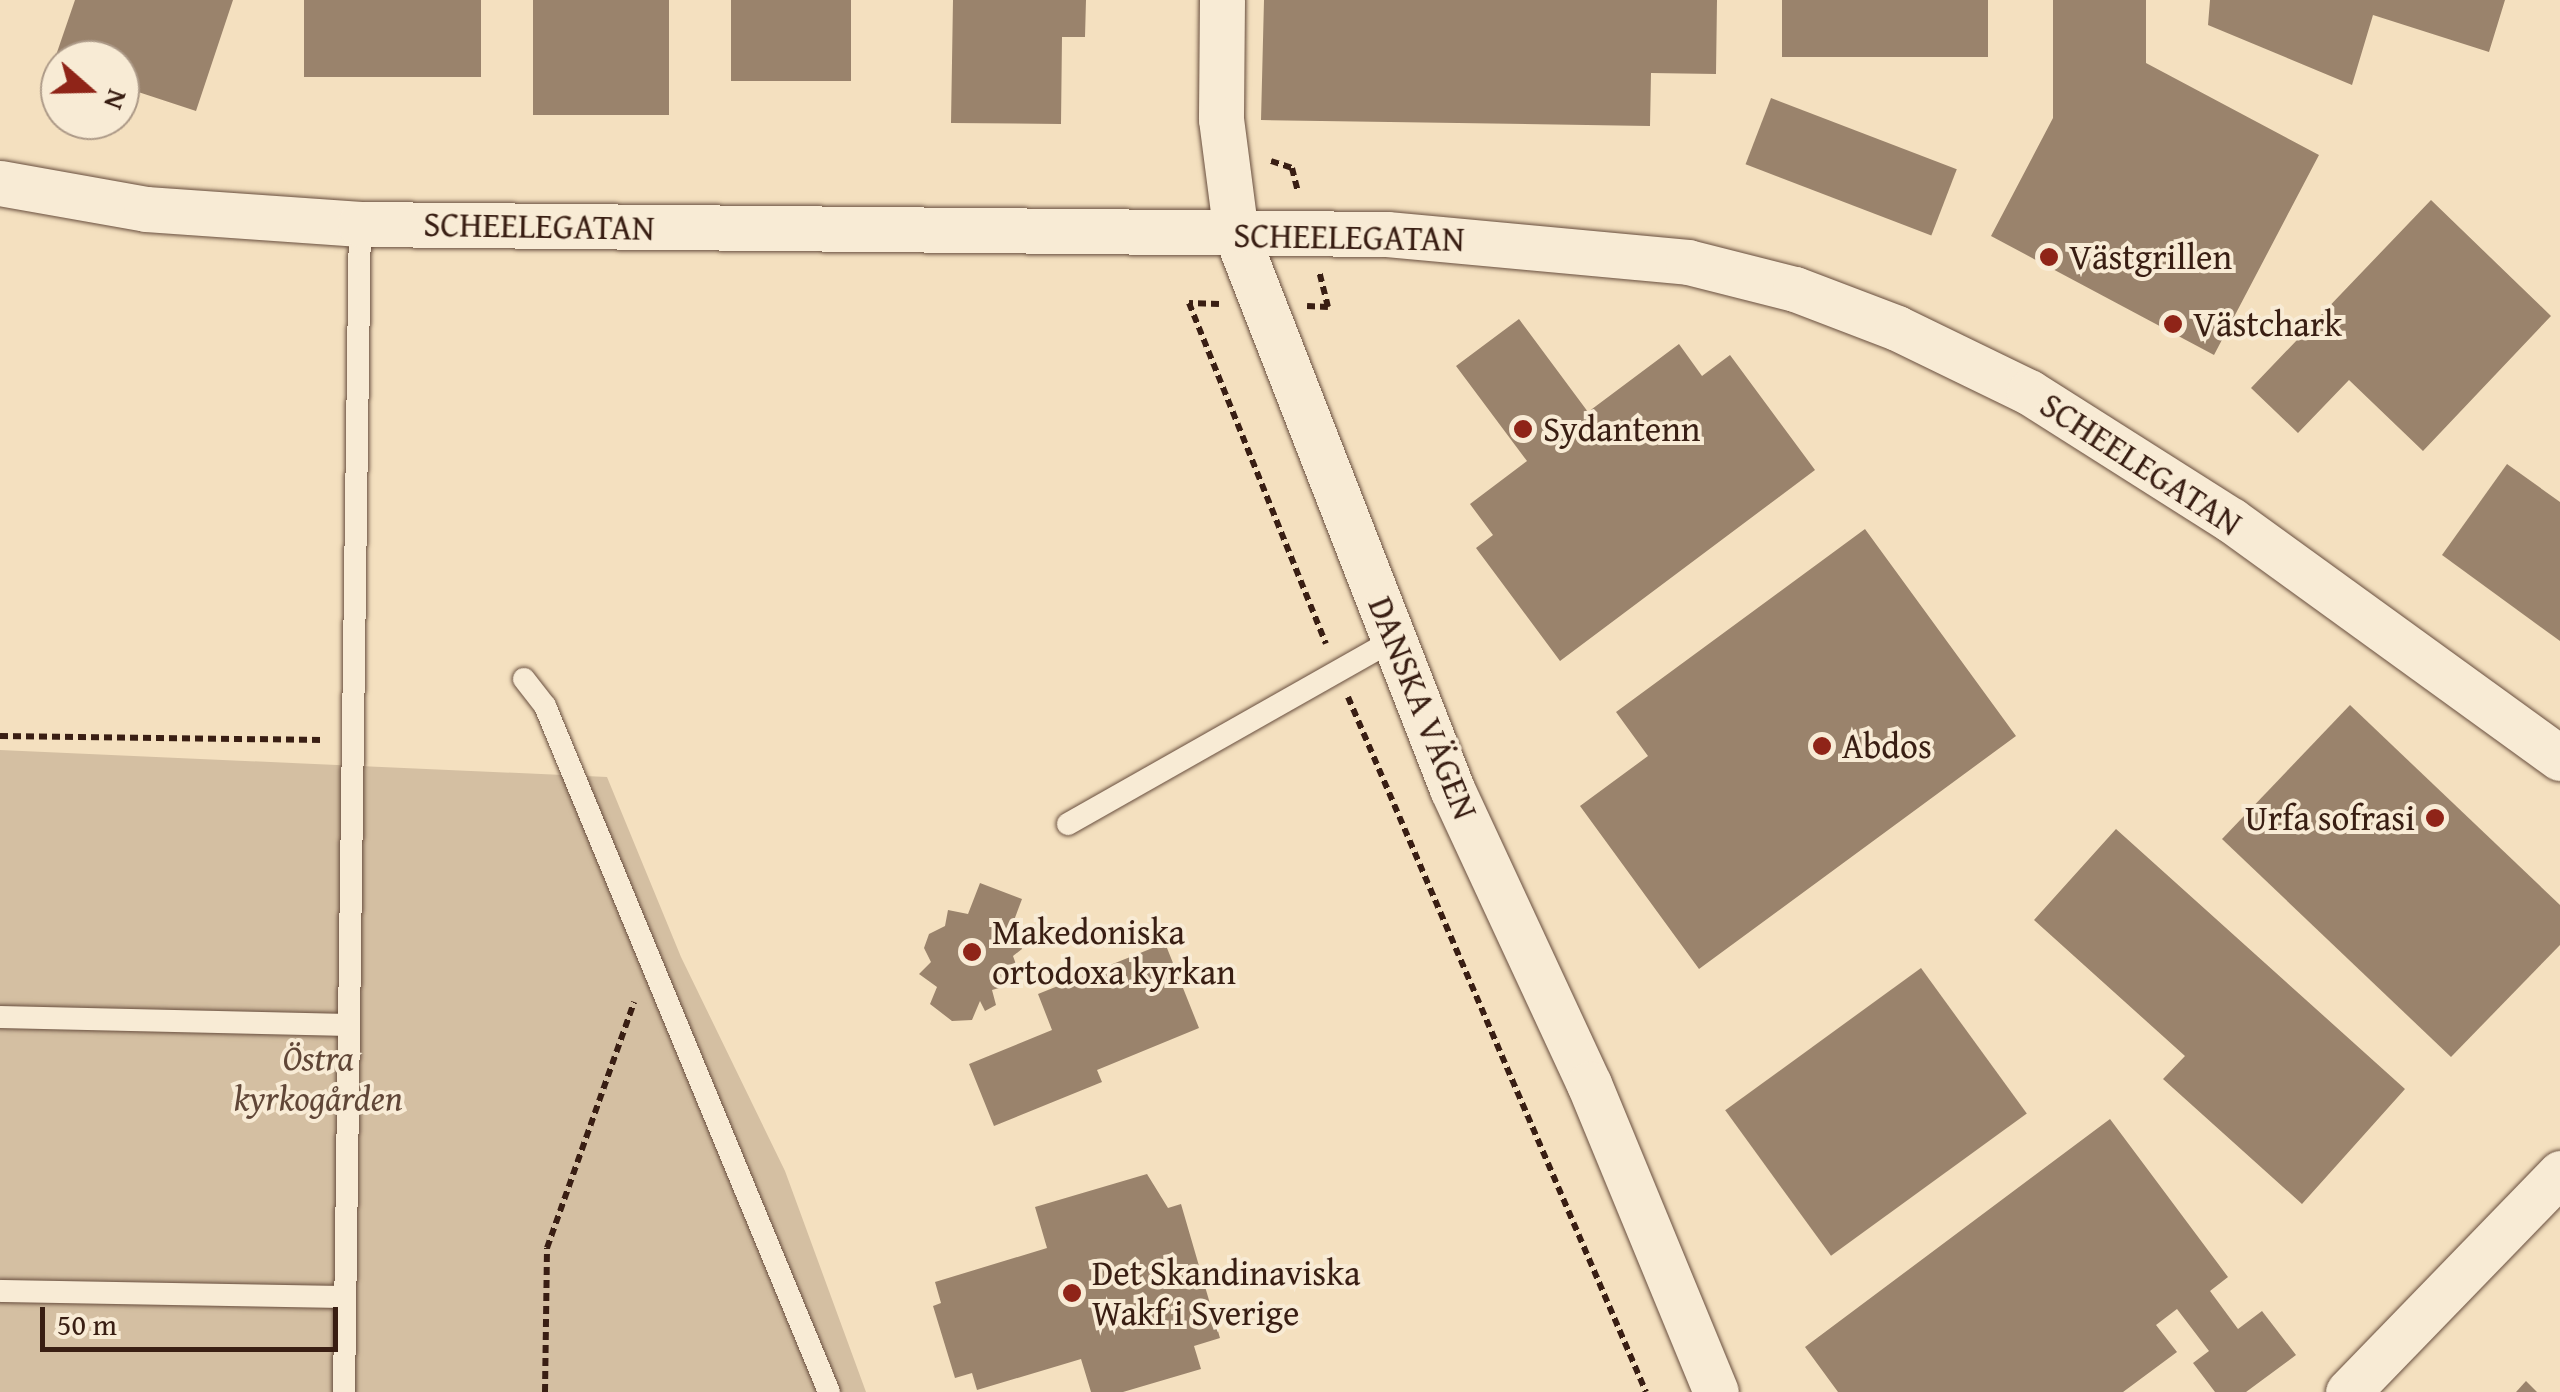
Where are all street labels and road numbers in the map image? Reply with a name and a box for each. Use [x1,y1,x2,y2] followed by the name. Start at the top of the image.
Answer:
[423,203,655,249] street label: SCHEELEGATAN
[1233,214,1465,260] street label: SCHEELEGATAN
[2033,383,2249,545] street label: SCHEELEGATAN
[1359,591,1487,825] street label: DANSKA VÄGEN

